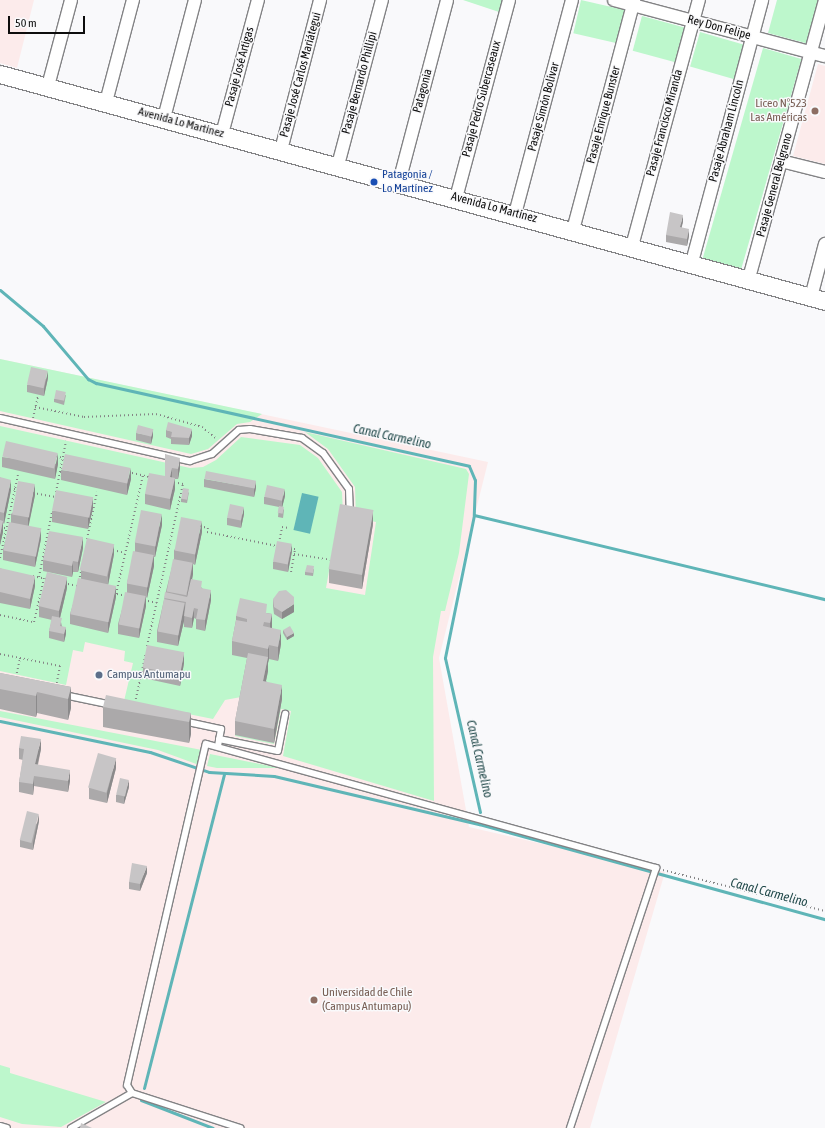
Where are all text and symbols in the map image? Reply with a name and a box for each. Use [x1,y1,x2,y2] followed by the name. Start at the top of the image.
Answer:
[10,8,87,34] scale bar
[277,11,325,139] street label: Pasaje José Carlos Mariátegui
[686,13,752,43] street label: Rey Don Felipe
[15,16,37,30] text: 50 m
[222,26,258,108] street label: Pasaje José Artigas
[339,30,381,136] street label: Pasaje Bernardo Phillipi
[460,39,504,159] street label: Pasaje Pedro Subercaseaux
[525,61,563,153] street label: Pasaje Simón Bolívar
[584,65,624,165] street label: Pasaje Enrique Bunster
[410,67,436,115] street label: Patagonia
[644,68,686,178] street label: Pasaje Francisco Miranda
[706,78,748,184] street label: Pasaje Abraham Lincoln
[750,97,807,125] place label: Liceo N°523 Las Américas
[136,105,226,141] street label: Avenida Lo Martínez
[810,106,820,116] marker: Liceo N°523 Las Américas
[754,131,796,239] street label: Pasaje General Belgrano
[382,168,433,196] place label: Patagonia / Lo Martínez
[369,177,379,187] marker: Patagonia / Lo Martínez
[449,190,539,226] street label: Avenida Lo Martínez
[352,421,432,453] water label: Canal Carmelino
[107,668,191,682] place label: Campus Antumapu
[94,670,104,680] marker: Campus Antumapu
[462,719,496,799] water label: Canal Carmelino
[729,875,809,911] water label: Canal Carmelino
[322,986,412,1014] place label: Universidad de Chile (Campus Antumapu)
[309,995,319,1005] marker: Universidad de Chile (Campus Antumapu)

